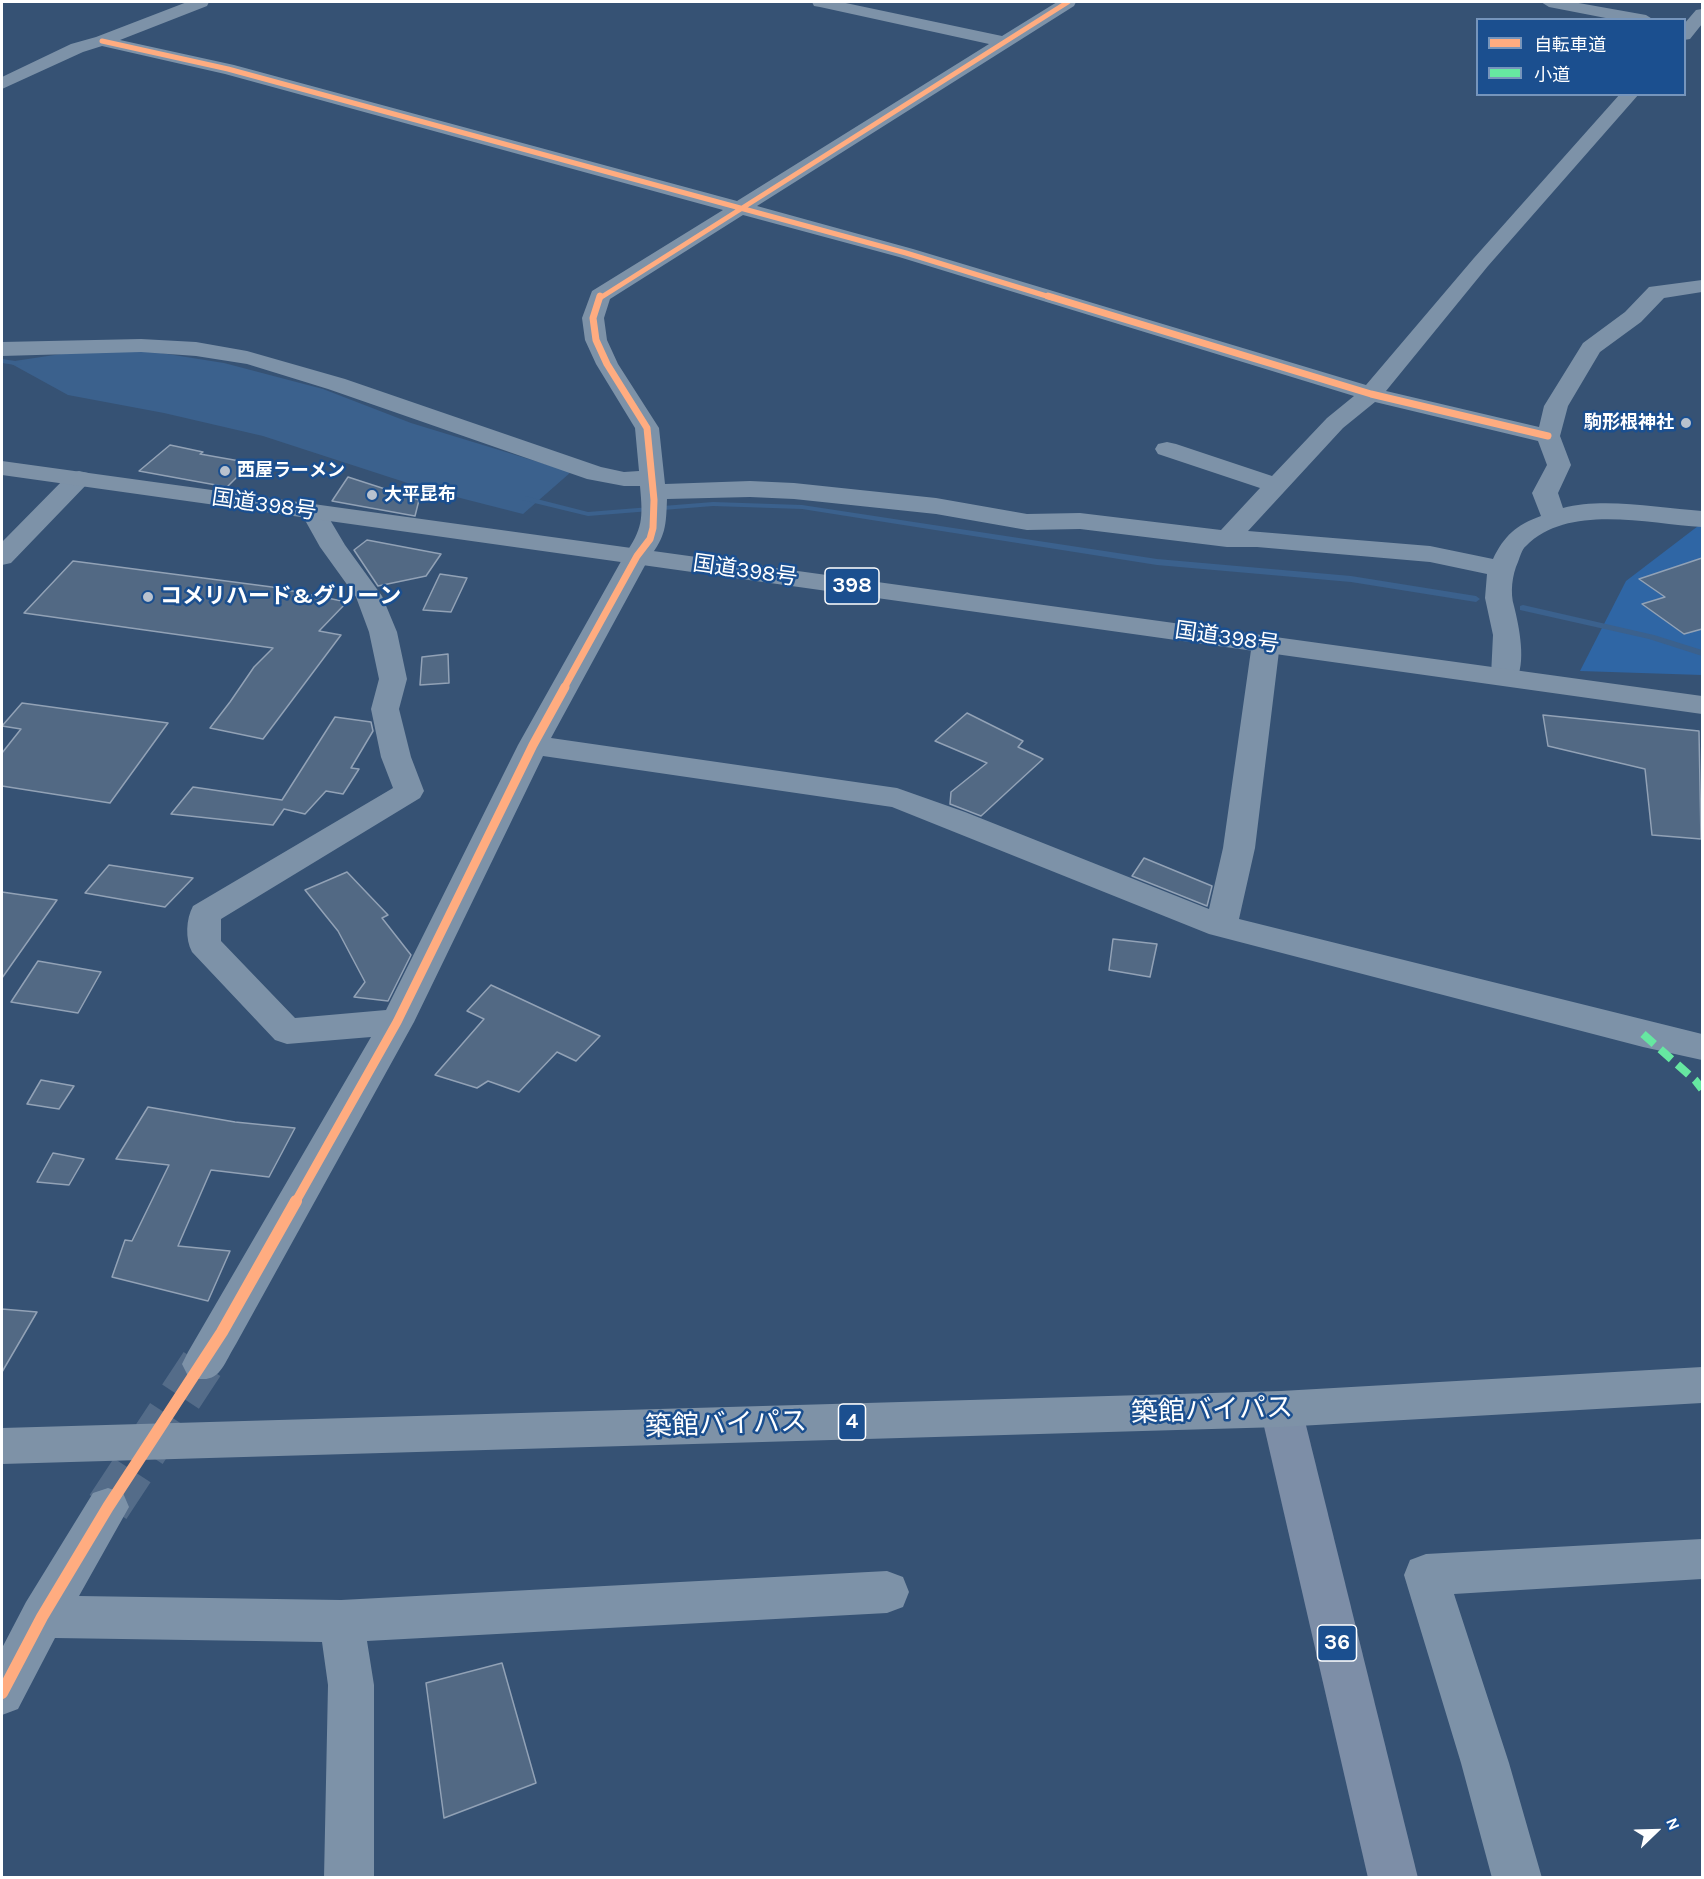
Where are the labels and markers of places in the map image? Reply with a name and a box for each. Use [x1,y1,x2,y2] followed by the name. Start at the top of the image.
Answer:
[1584,412,1674,434] place label: 駒形根神社
[1679,416,1693,430] marker: 駒形根神社
[237,460,345,482] place label: 西屋ラーメン
[218,464,232,478] marker: 西屋ラーメン
[384,484,456,506] place label: 大平昆布
[365,488,379,502] marker: 大平昆布
[160,584,401,610] place label: コメリハード&グリーン
[141,590,155,604] marker: コメリハード&グリーン

